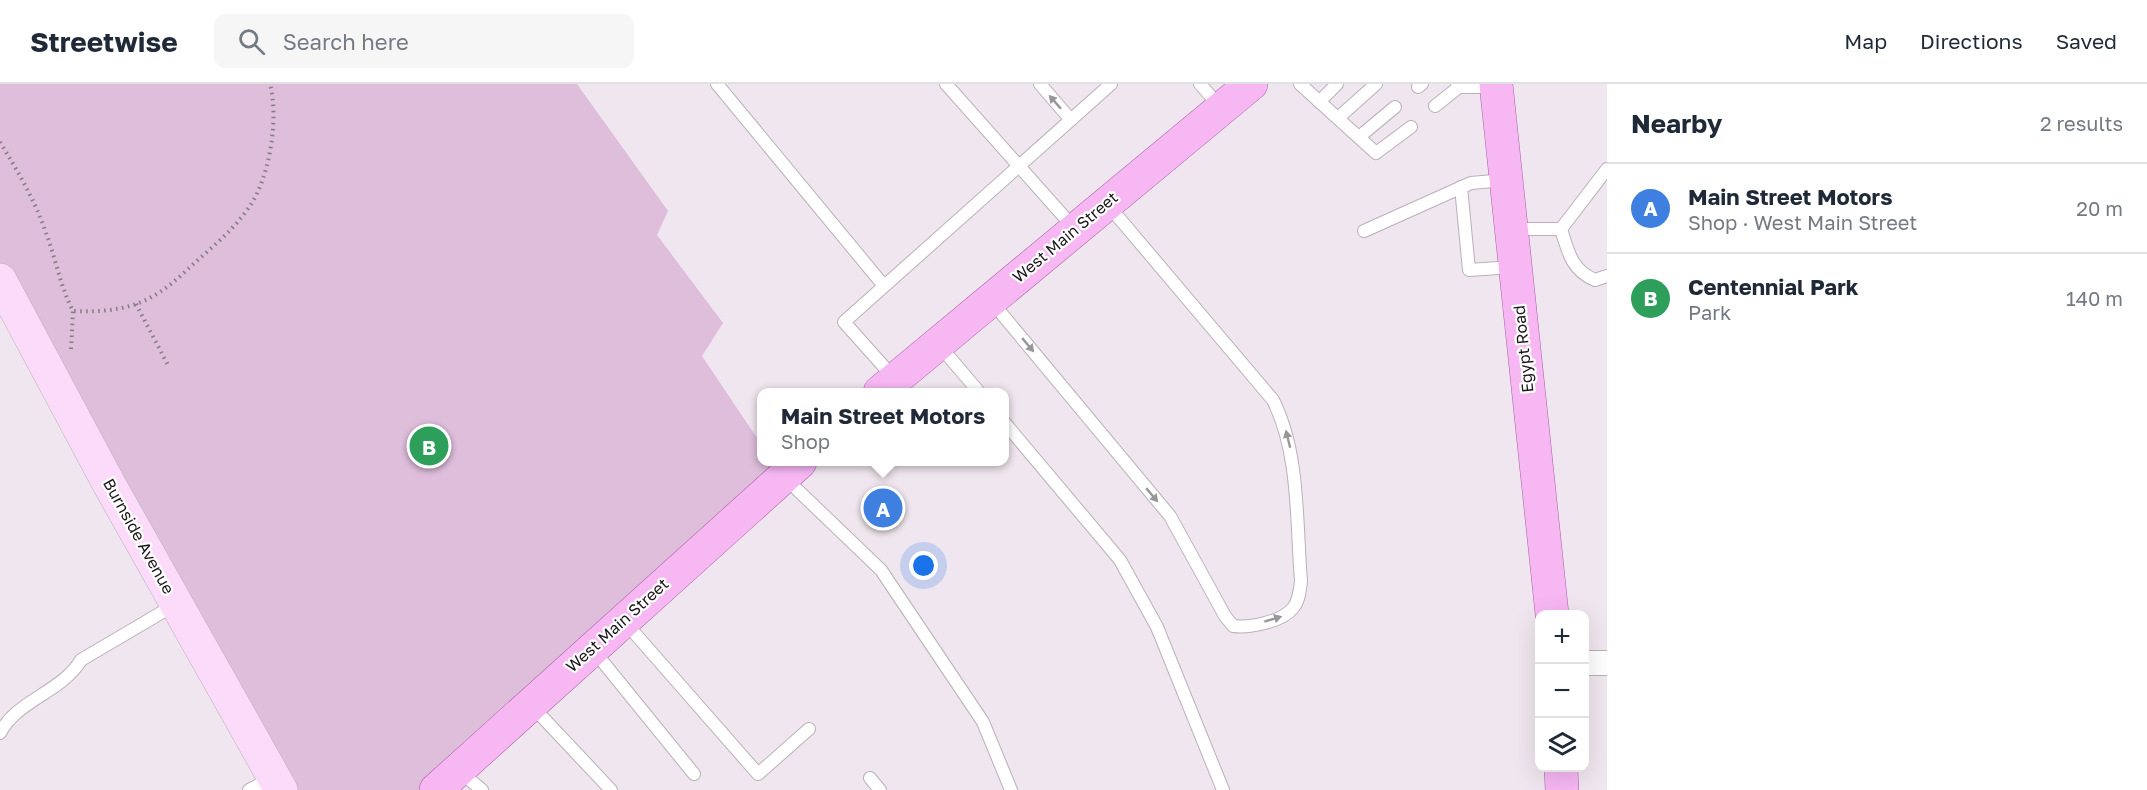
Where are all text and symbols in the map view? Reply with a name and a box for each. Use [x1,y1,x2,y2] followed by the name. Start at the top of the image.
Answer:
[214,14,634,68] search box
[30,25,178,58] text: Streetwise
[235,25,268,58] icon: search
[283,28,409,55] text: Search here
[1844,28,1887,54] text: Map
[1920,28,2023,54] text: Directions
[2056,28,2117,54] text: Saved
[1049,95,1062,110] one-way arrow
[1631,108,1722,139] text: Nearby
[2040,111,2123,135] text: 2 results
[1688,183,1892,210] text: Main Street Motors
[1008,187,1122,287] street label: West Main Street
[1643,196,1658,220] text: A
[2076,196,2123,220] text: 20 m
[1688,210,1917,234] text: Shop · West Main Street
[1688,273,1858,300] text: Centennial Park
[1643,286,1658,310] text: B
[2066,286,2123,310] text: 140 m
[1688,300,1731,324] text: Park
[1508,304,1538,394] street label: Egypt Road
[1021,337,1034,353] one-way arrow
[757,388,1009,466] popup
[781,402,985,429] text: Main Street Motors
[410,424,448,469] pin: B
[781,429,830,453] text: Shop
[1282,430,1292,448] one-way arrow
[99,475,179,597] street label: Burnside Avenue
[864,486,902,530] pin: A
[1146,487,1159,503] one-way arrow
[909,551,938,580] your location
[562,574,672,676] street label: West Main Street
[1535,610,1589,772] map controls
[1535,610,1589,664] button: +
[1264,614,1282,623] one-way arrow
[1535,664,1589,718] button: −
[1535,718,1589,772] button: layers

